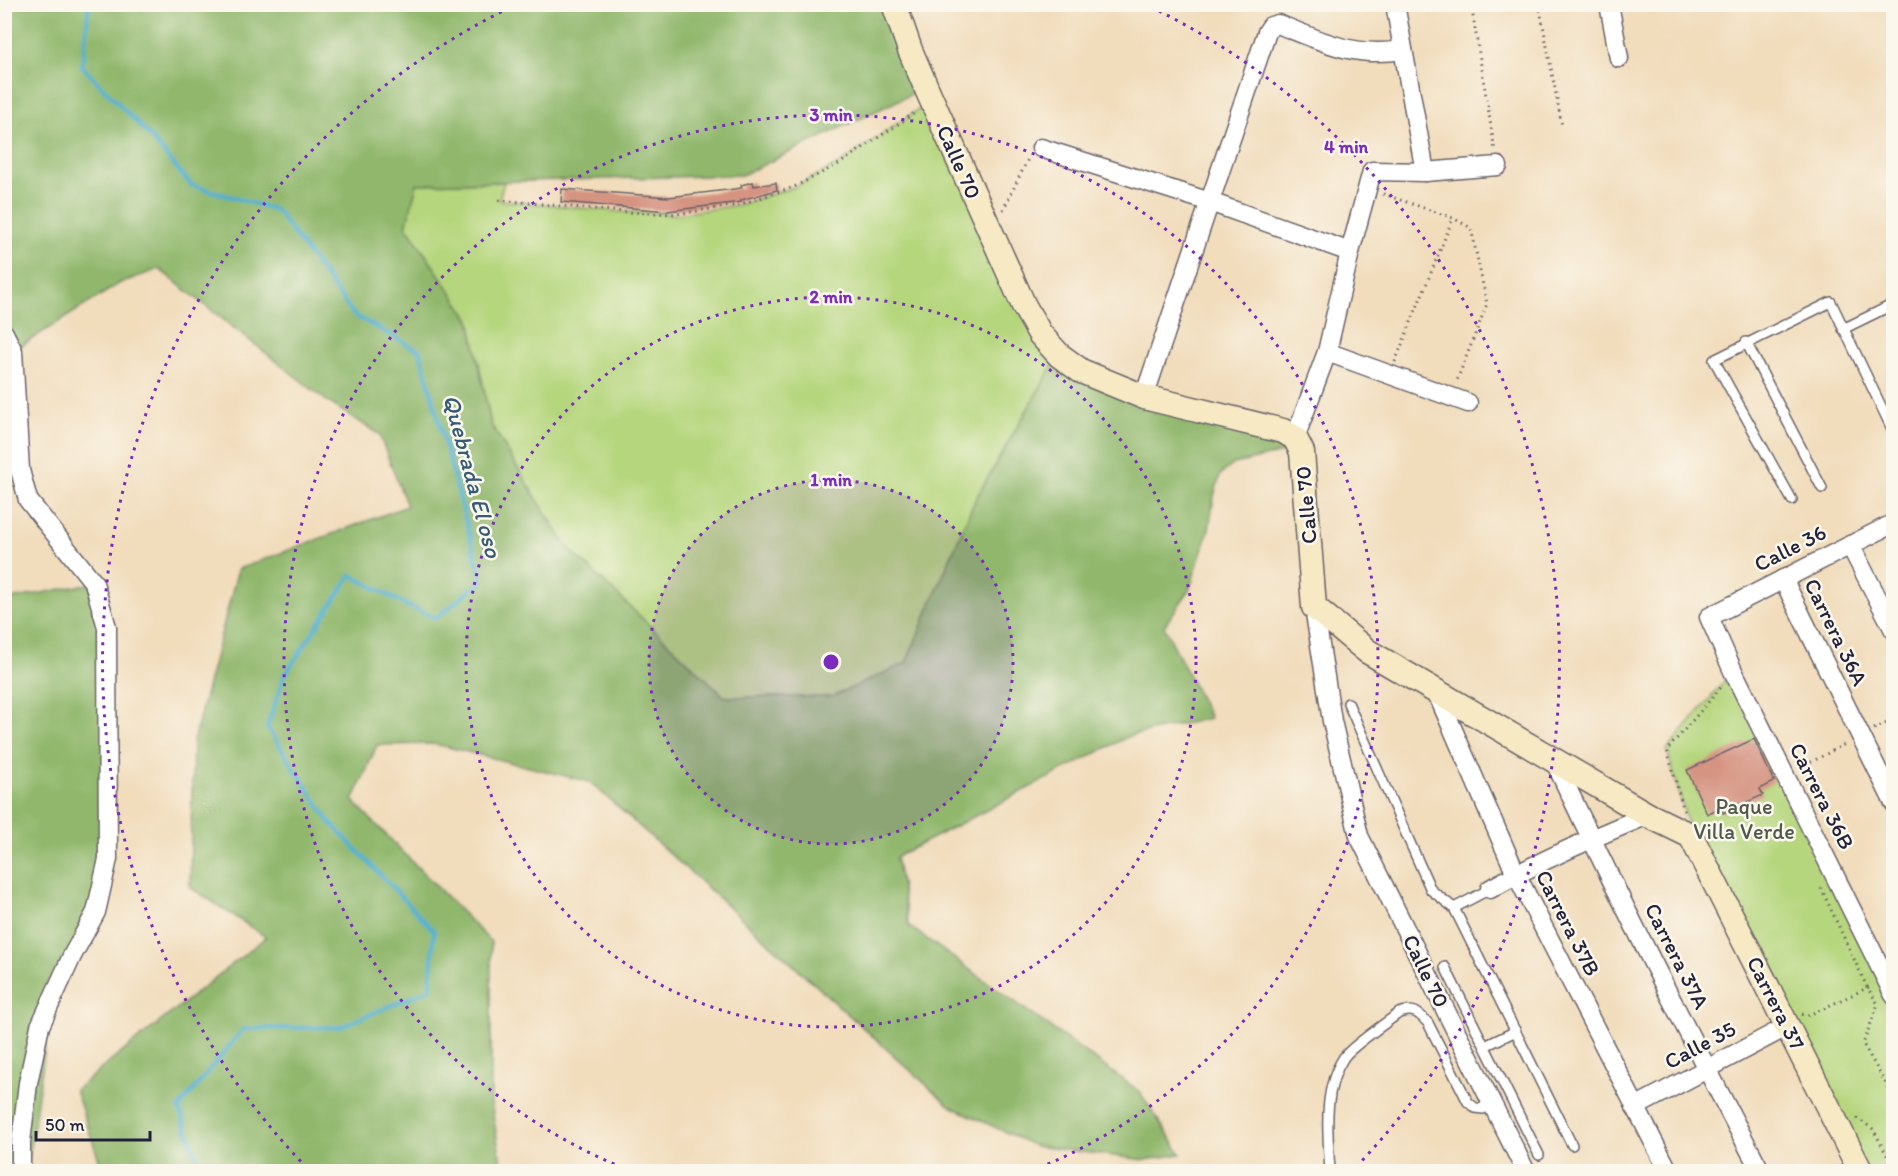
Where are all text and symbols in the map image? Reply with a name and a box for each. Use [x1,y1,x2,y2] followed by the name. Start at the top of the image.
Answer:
[809,104,853,126] text: 3 min
[931,121,987,203] street label: Calle 70
[1324,136,1369,158] text: 4 min
[810,286,853,308] text: 2 min
[437,391,509,561] water label: Quebrada El oso
[1289,465,1323,545] street label: Calle 70
[810,469,852,491] text: 1 min
[1750,518,1830,578] street label: Calle 36
[1798,574,1874,690] street label: Carrera 36A
[821,652,841,672] centre of rings
[1784,738,1860,854] street label: Carrera 36B
[1693,793,1795,845] park label: Paque Villa Verde
[1530,865,1606,981] street label: Carrera 37B
[1639,899,1715,1013] street label: Carrera 37A
[1397,930,1455,1012] street label: Calle 70
[1741,952,1811,1054] street label: Carrera 37
[1660,1015,1740,1075] street label: Calle 35
[36,1104,150,1142] scale bar
[45,1114,85,1136] text: 50 m

